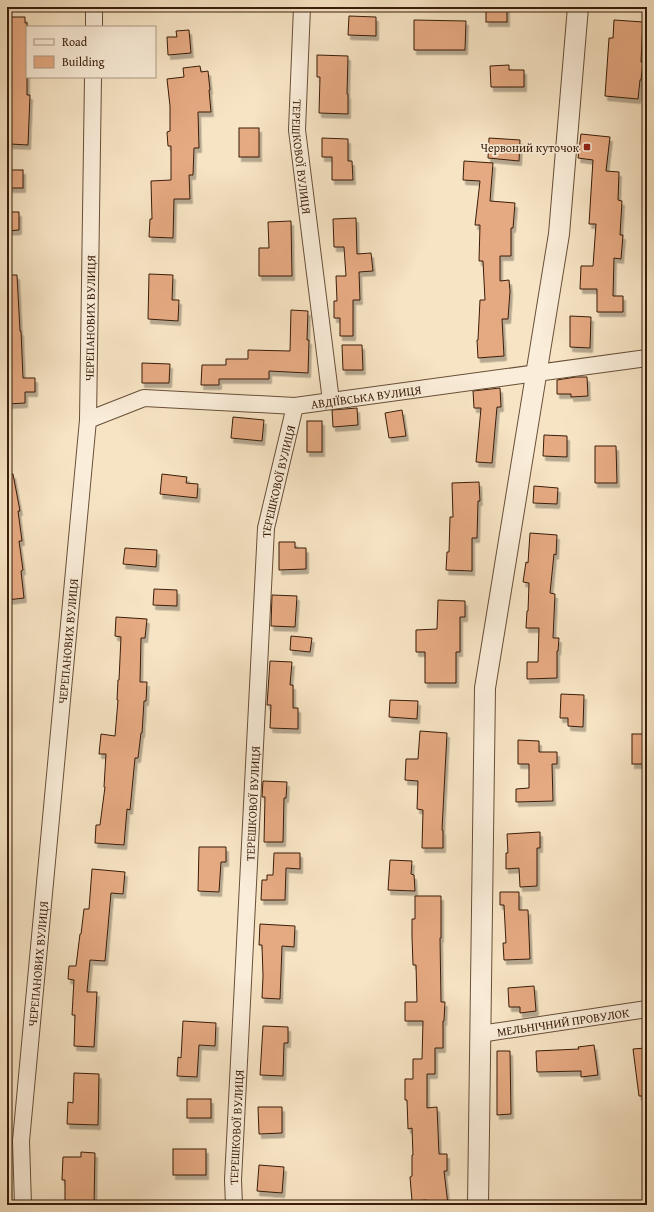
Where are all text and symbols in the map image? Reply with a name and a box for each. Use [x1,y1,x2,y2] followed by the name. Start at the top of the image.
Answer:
[26,26,156,78] legend
[62,33,88,50] text: Road
[62,53,105,70] text: Building
[288,99,316,215] street label: ТЕРЕШКОВОЇ ВУЛИЦЯ
[481,139,580,156] place label: Червоний куточок
[582,142,592,152] marker: Червоний куточок
[80,255,99,381] street label: ЧЕРЕПАНОВИХ ВУЛИЦЯ
[310,380,422,412] street label: АВДІЇВСЬКА ВУЛИЦЯ
[257,423,299,538] street label: ТЕРЕШКОВОЇ ВУЛИЦЯ
[53,578,82,705] street label: ЧЕРЕПАНОВИХ ВУЛИЦЯ
[241,746,263,861] street label: ТЕРЕШКОВОЇ ВУЛИЦЯ
[23,900,52,1027] street label: ЧЕРЕПАНОВИХ ВУЛИЦЯ
[496,1003,631,1040] street label: МЕЛЬНIЧНИЙ ПРОВУЛОК
[224,1069,247,1185] street label: ТЕРЕШКОВОЇ ВУЛИЦЯ

